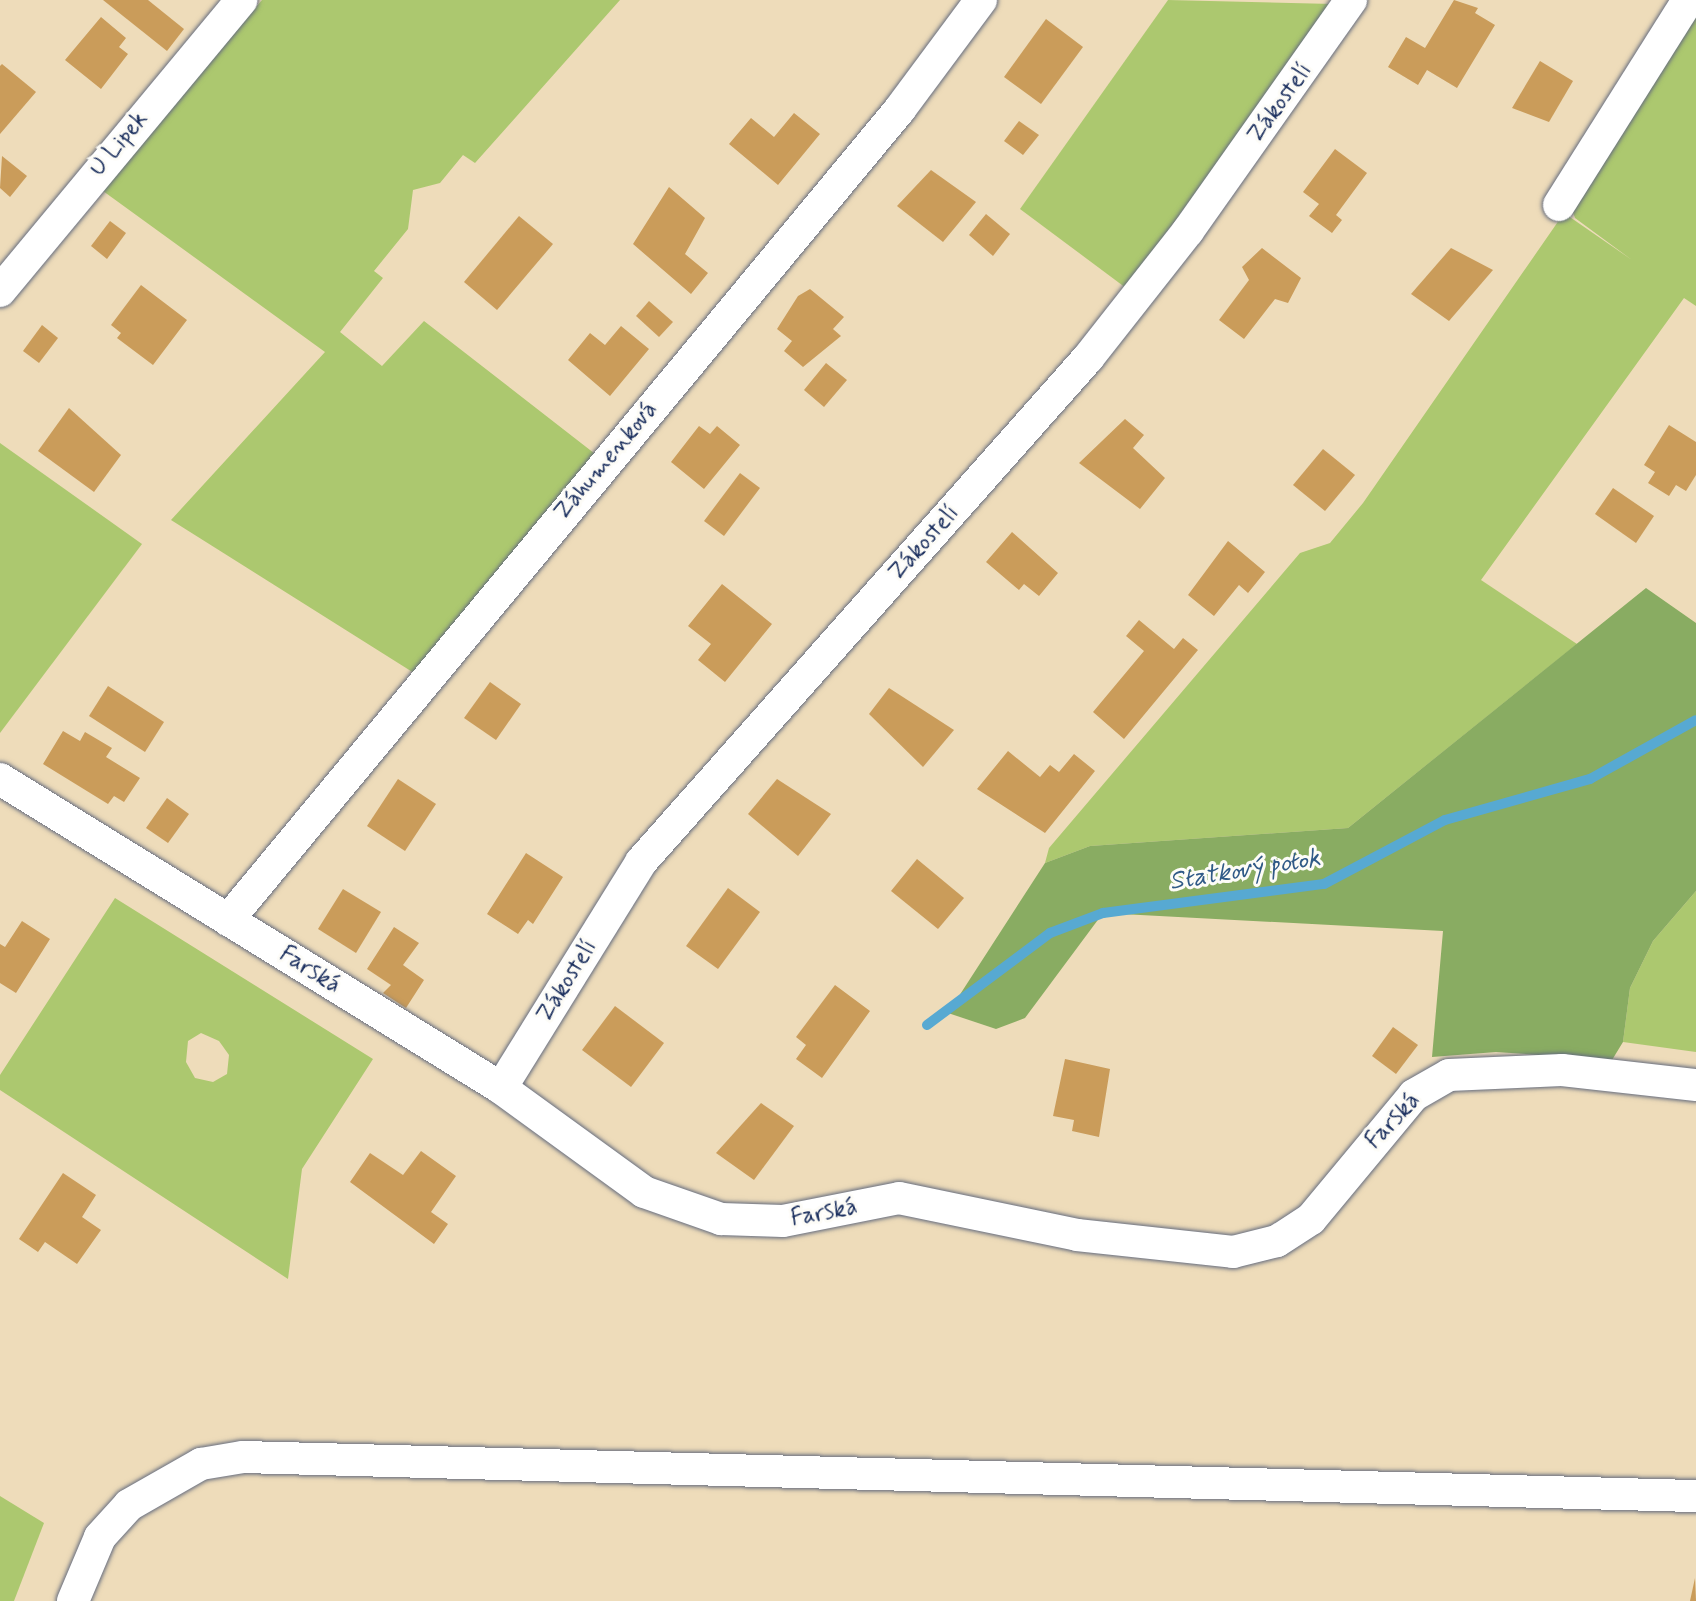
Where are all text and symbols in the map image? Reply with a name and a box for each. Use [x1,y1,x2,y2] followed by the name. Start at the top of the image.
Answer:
[1241,57,1319,149] street label: Zákostelí
[84,106,154,182] street label: U Lipek
[548,396,664,526] street label: Záhumenková
[882,499,966,587] street label: Zákostelí
[1167,844,1323,898] water label: Statkový potok
[530,934,604,1028] street label: Zákostelí
[274,940,346,1000] street label: Farská
[1360,1087,1426,1155] street label: Farská
[788,1192,860,1234] street label: Farská

